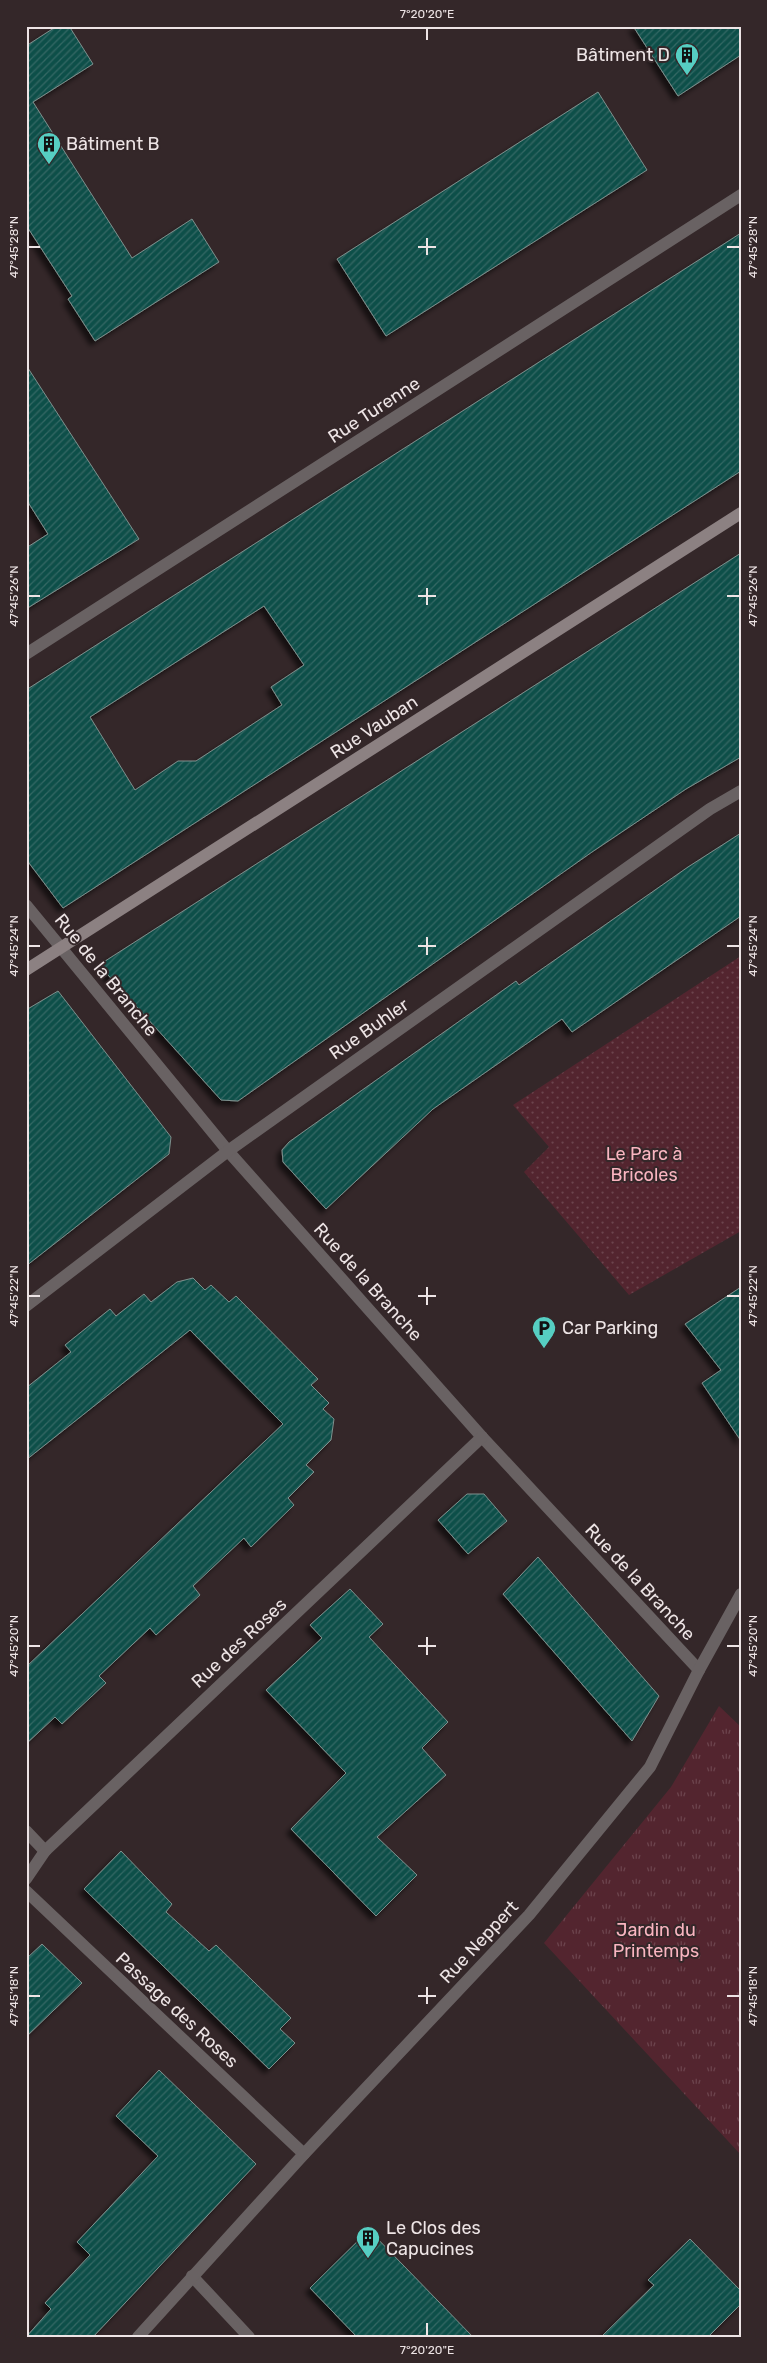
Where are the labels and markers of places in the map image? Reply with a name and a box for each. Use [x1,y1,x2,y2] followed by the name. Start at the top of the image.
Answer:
[674,42,700,76] building icon: Bâtiment D
[576,44,670,66] place label: Bâtiment D
[36,131,62,165] building icon: Bâtiment B
[66,133,160,155] place label: Bâtiment B
[531,1315,557,1349] parking icon: Car Parking
[562,1317,658,1339] place label: Car Parking
[386,2217,481,2260] place label: Le Clos des Capucines
[355,2225,381,2259] building icon: Le Clos des Capucines

